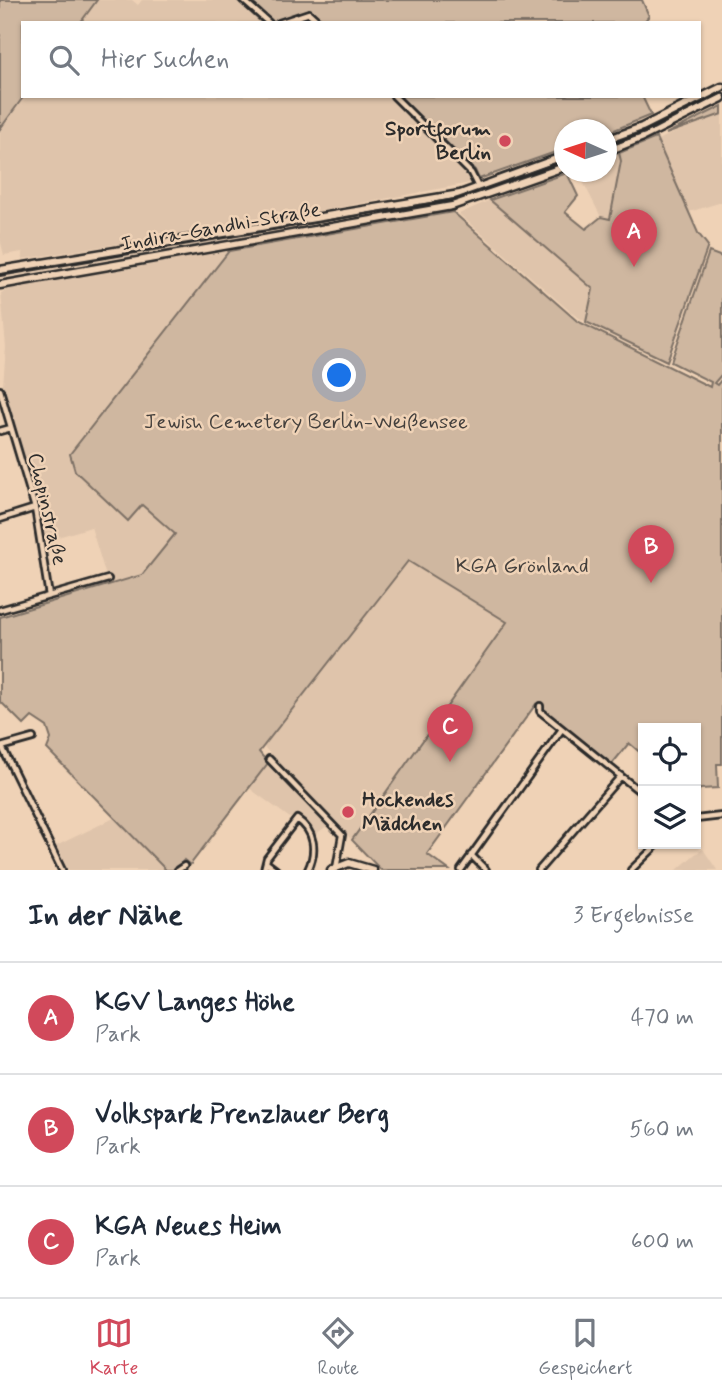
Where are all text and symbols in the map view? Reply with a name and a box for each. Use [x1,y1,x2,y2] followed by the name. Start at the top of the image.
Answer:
[21,21,701,98] search box
[45,41,83,79] icon: search
[101,43,229,77] text: Hier suchen
[385,115,491,167] place label: Sportforum Berlin
[554,119,617,182] north arrow
[497,133,513,149] marker: Sportforum Berlin
[119,196,323,258] street label: Indira-Gandhi-Straße
[611,209,657,267] pin: A
[322,358,356,392] your location
[144,408,468,436] park label: Jewish Cemetery Berlin-Weißensee
[20,450,74,568] street label: Chopinstraße
[628,525,674,583] pin: B
[455,552,589,580] park label: KGA Grönland
[427,704,473,762] pin: C
[638,723,701,849] map controls
[638,723,701,786] button: locate
[362,786,454,838] place label: Hockendes Mädchen
[638,786,701,849] button: layers
[340,804,356,820] marker: Hockendes Mädchen
[28,896,183,935] text: In der Nähe
[573,901,694,931] text: 3 Ergebnisse
[95,986,295,1020] text: KGV Langes Höhe
[43,1003,59,1033] text: A
[631,1003,694,1033] text: 470 m
[95,1020,141,1050] text: Park
[95,1098,389,1132] text: Volkspark Prenzlauer Berg
[44,1115,58,1145] text: B
[629,1115,694,1145] text: 560 m
[95,1132,141,1162] text: Park
[95,1210,282,1244] text: KGA Neues Heim
[43,1227,59,1257] text: C
[631,1227,694,1257] text: 600 m
[95,1244,141,1274] text: Park
[90,1314,138,1381] tab: Karte
[318,1314,359,1381] tab: Route
[538,1314,632,1381] tab: Gespeichert

